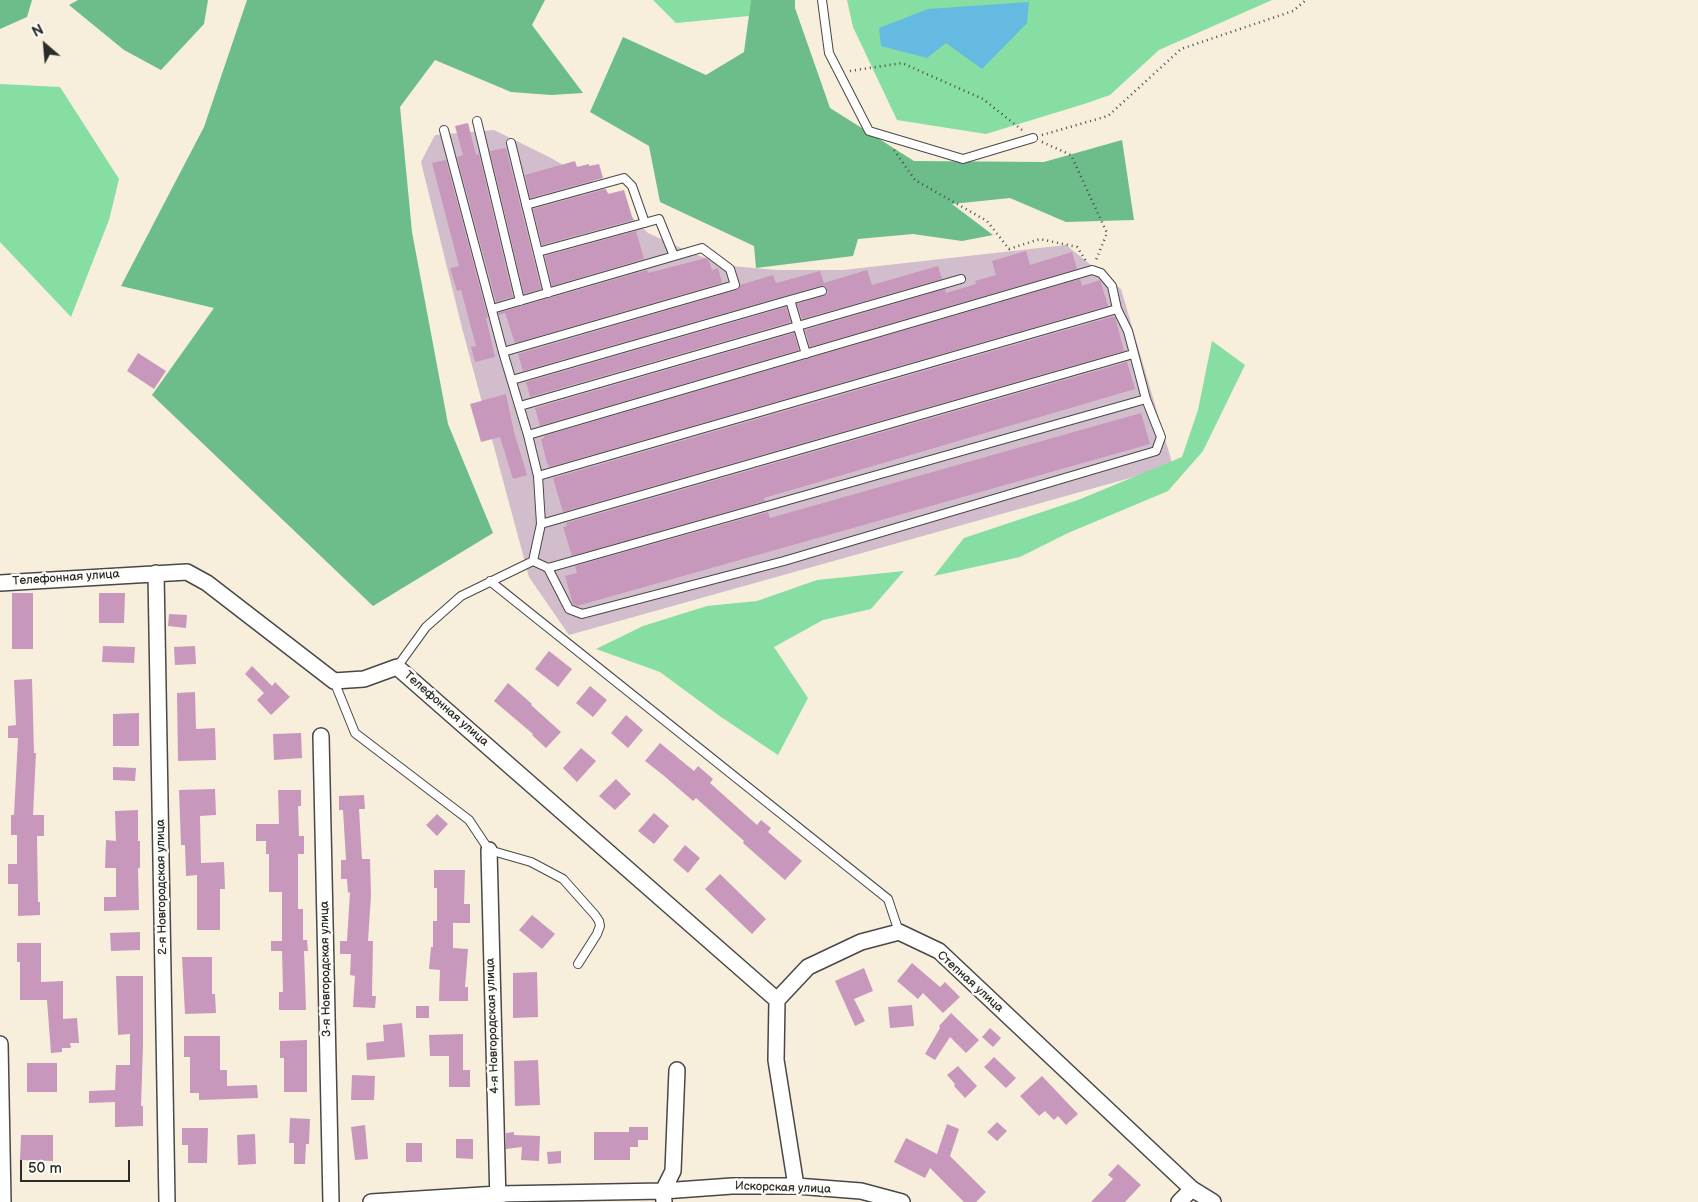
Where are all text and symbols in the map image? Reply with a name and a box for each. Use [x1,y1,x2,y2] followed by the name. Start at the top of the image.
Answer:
[20,20,70,70] north arrow
[29,21,46,41] text: N
[12,567,120,589] street label: Телефонная улица
[401,668,491,750] street label: Телефонная улица
[154,819,170,955] street label: 2-я Новгородская улица
[318,901,334,1037] street label: 3-я Новгородская улица
[934,948,1006,1016] street label: Степная улица
[483,958,503,1094] street label: 4-я Новгородская улица
[22,1150,132,1182] scale bar
[28,1159,62,1178] text: 50 m
[735,1179,831,1197] street label: Искорская улица

